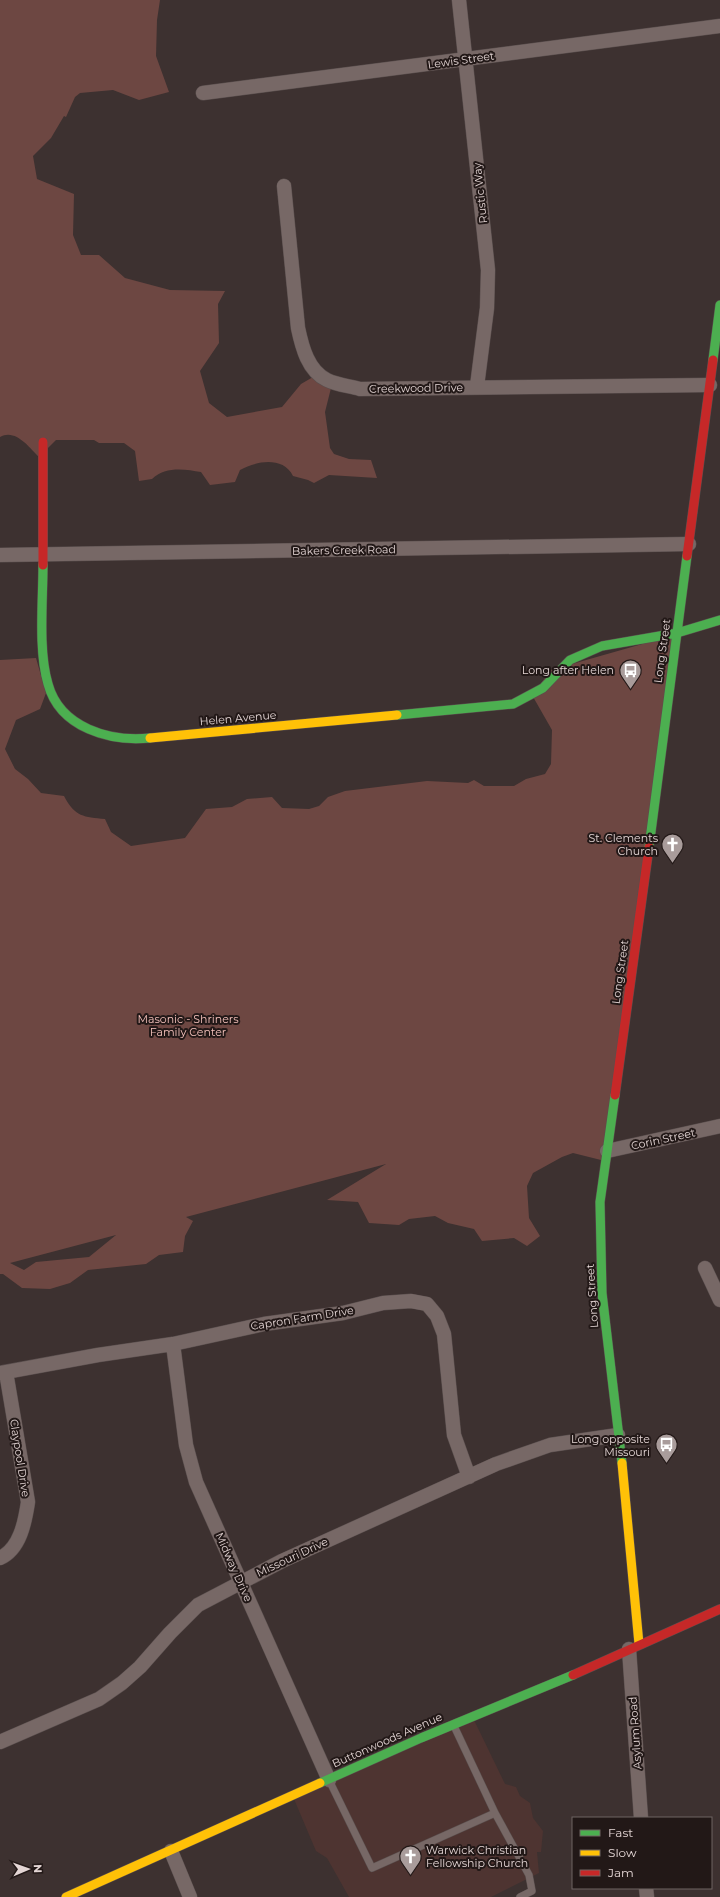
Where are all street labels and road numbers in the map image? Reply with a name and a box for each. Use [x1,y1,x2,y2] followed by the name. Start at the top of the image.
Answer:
[427,48,496,72] street label: Lewis Street
[470,162,490,224] street label: Rustic Way
[369,380,464,396] street label: Creekwood Drive
[292,542,396,558] street label: Bakers Creek Road
[651,618,673,684] street label: Long Street
[199,708,277,728] street label: Helen Avenue
[609,939,631,1005] street label: Long Street
[630,1125,697,1153] street label: Corin Street
[583,1263,601,1329] street label: Long Street
[250,1303,355,1333] street label: Capron Farm Drive
[7,1418,33,1498] street label: Claypool Drive
[212,1530,256,1604] street label: Midway Drive
[254,1534,330,1580] street label: Missouri Drive
[625,1696,645,1770] street label: Asylum Road
[330,1709,445,1771] street label: Buttonwoods Avenue

